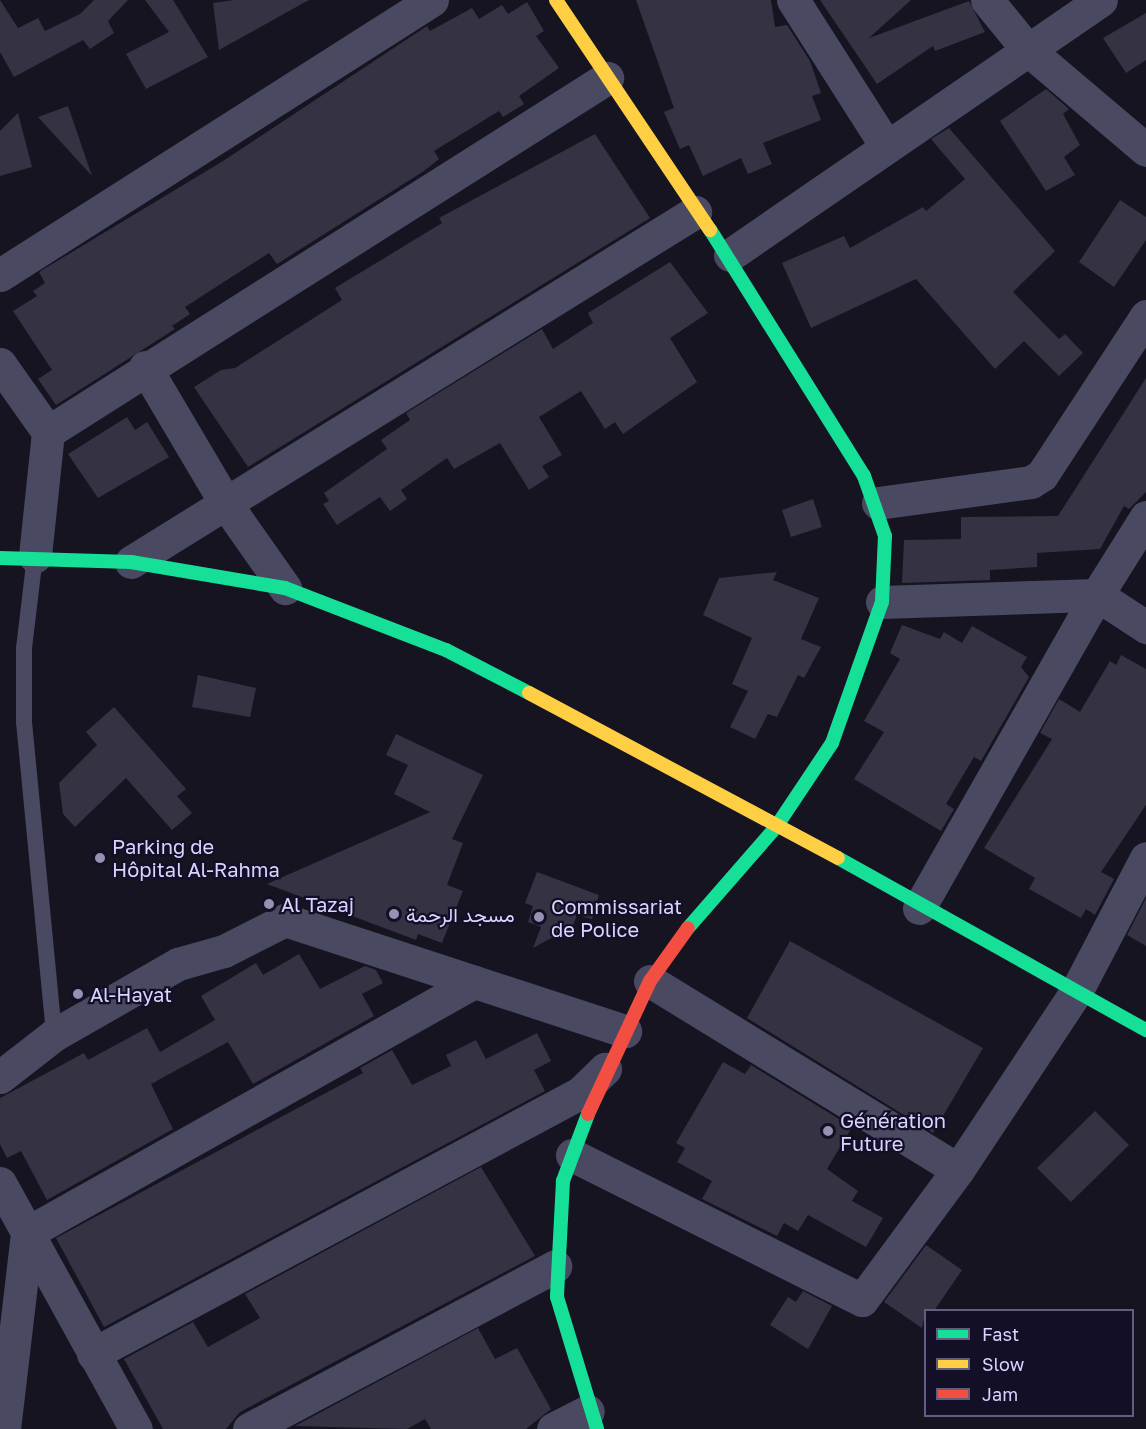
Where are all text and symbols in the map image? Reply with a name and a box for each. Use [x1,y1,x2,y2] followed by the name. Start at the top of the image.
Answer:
[112,834,280,881] place label: Parking de Hôpital Al-Rahma
[93,851,107,865] marker: Parking de Hôpital Al-Rahma
[281,892,354,916] place label: Al Tazaj
[551,894,682,941] place label: Commissariat de Police
[262,897,276,911] marker: Al Tazaj
[406,902,515,926] place label: مسجد الرحمة
[387,907,401,921] marker: مسجد الرحمة
[532,910,546,924] marker: Commissariat de Police
[90,982,172,1006] place label: Al-Hayat
[71,987,85,1001] marker: Al-Hayat
[840,1108,946,1155] place label: Génération Future
[821,1124,835,1138] marker: Génération Future
[924,1309,1134,1417] legend
[982,1323,1019,1345] text: Fast
[982,1353,1024,1375] text: Slow
[982,1383,1018,1405] text: Jam

